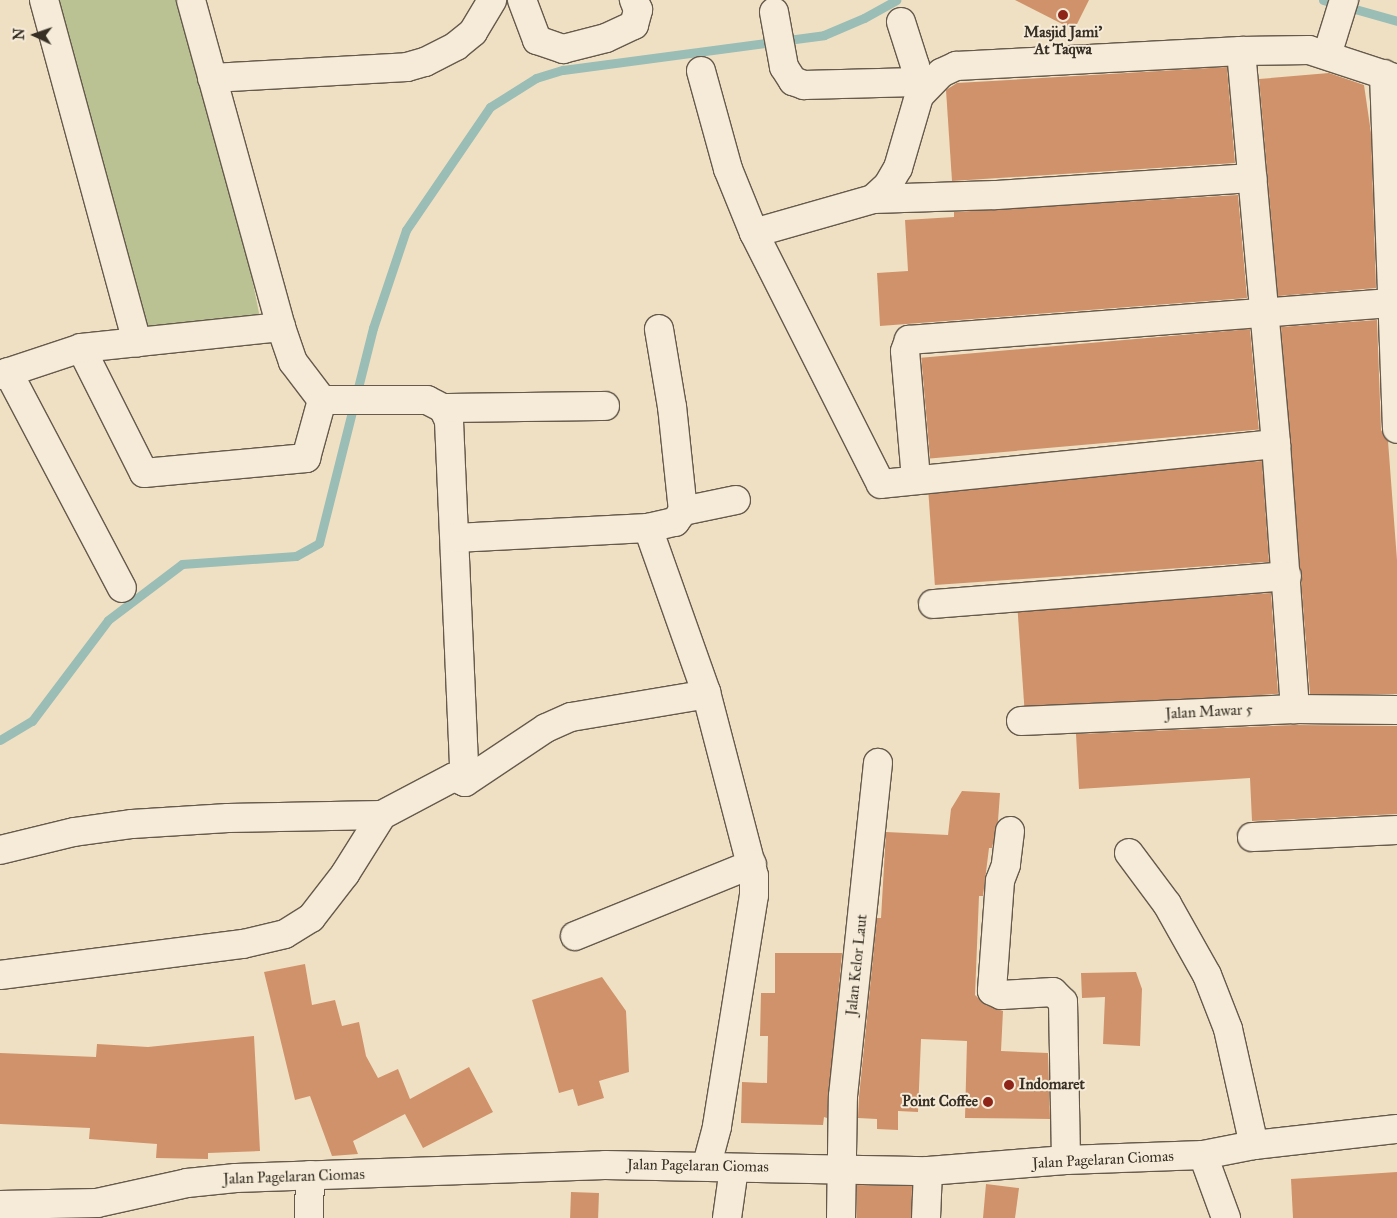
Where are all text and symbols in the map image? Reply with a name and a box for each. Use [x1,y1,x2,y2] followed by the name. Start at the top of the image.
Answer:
[1057,9,1069,21] marker: Masjid Jami' At Taqwa
[10,10,60,60] north arrow
[1024,23,1102,58] place label: Masjid Jami' At Taqwa
[11,28,28,41] text: N
[1165,701,1253,723] street label: Jalan Mawar 5
[843,913,871,1017] street label: Jalan Kelor Laut
[1019,1076,1085,1094] place label: Indomaret
[1003,1079,1015,1091] marker: Indomaret
[902,1093,978,1111] place label: Point Coffee
[982,1096,994,1108] marker: Point Coffee
[1032,1147,1174,1173] street label: Jalan Pagelaran Ciomas
[627,1156,769,1176] street label: Jalan Pagelaran Ciomas
[223,1166,365,1188] street label: Jalan Pagelaran Ciomas

